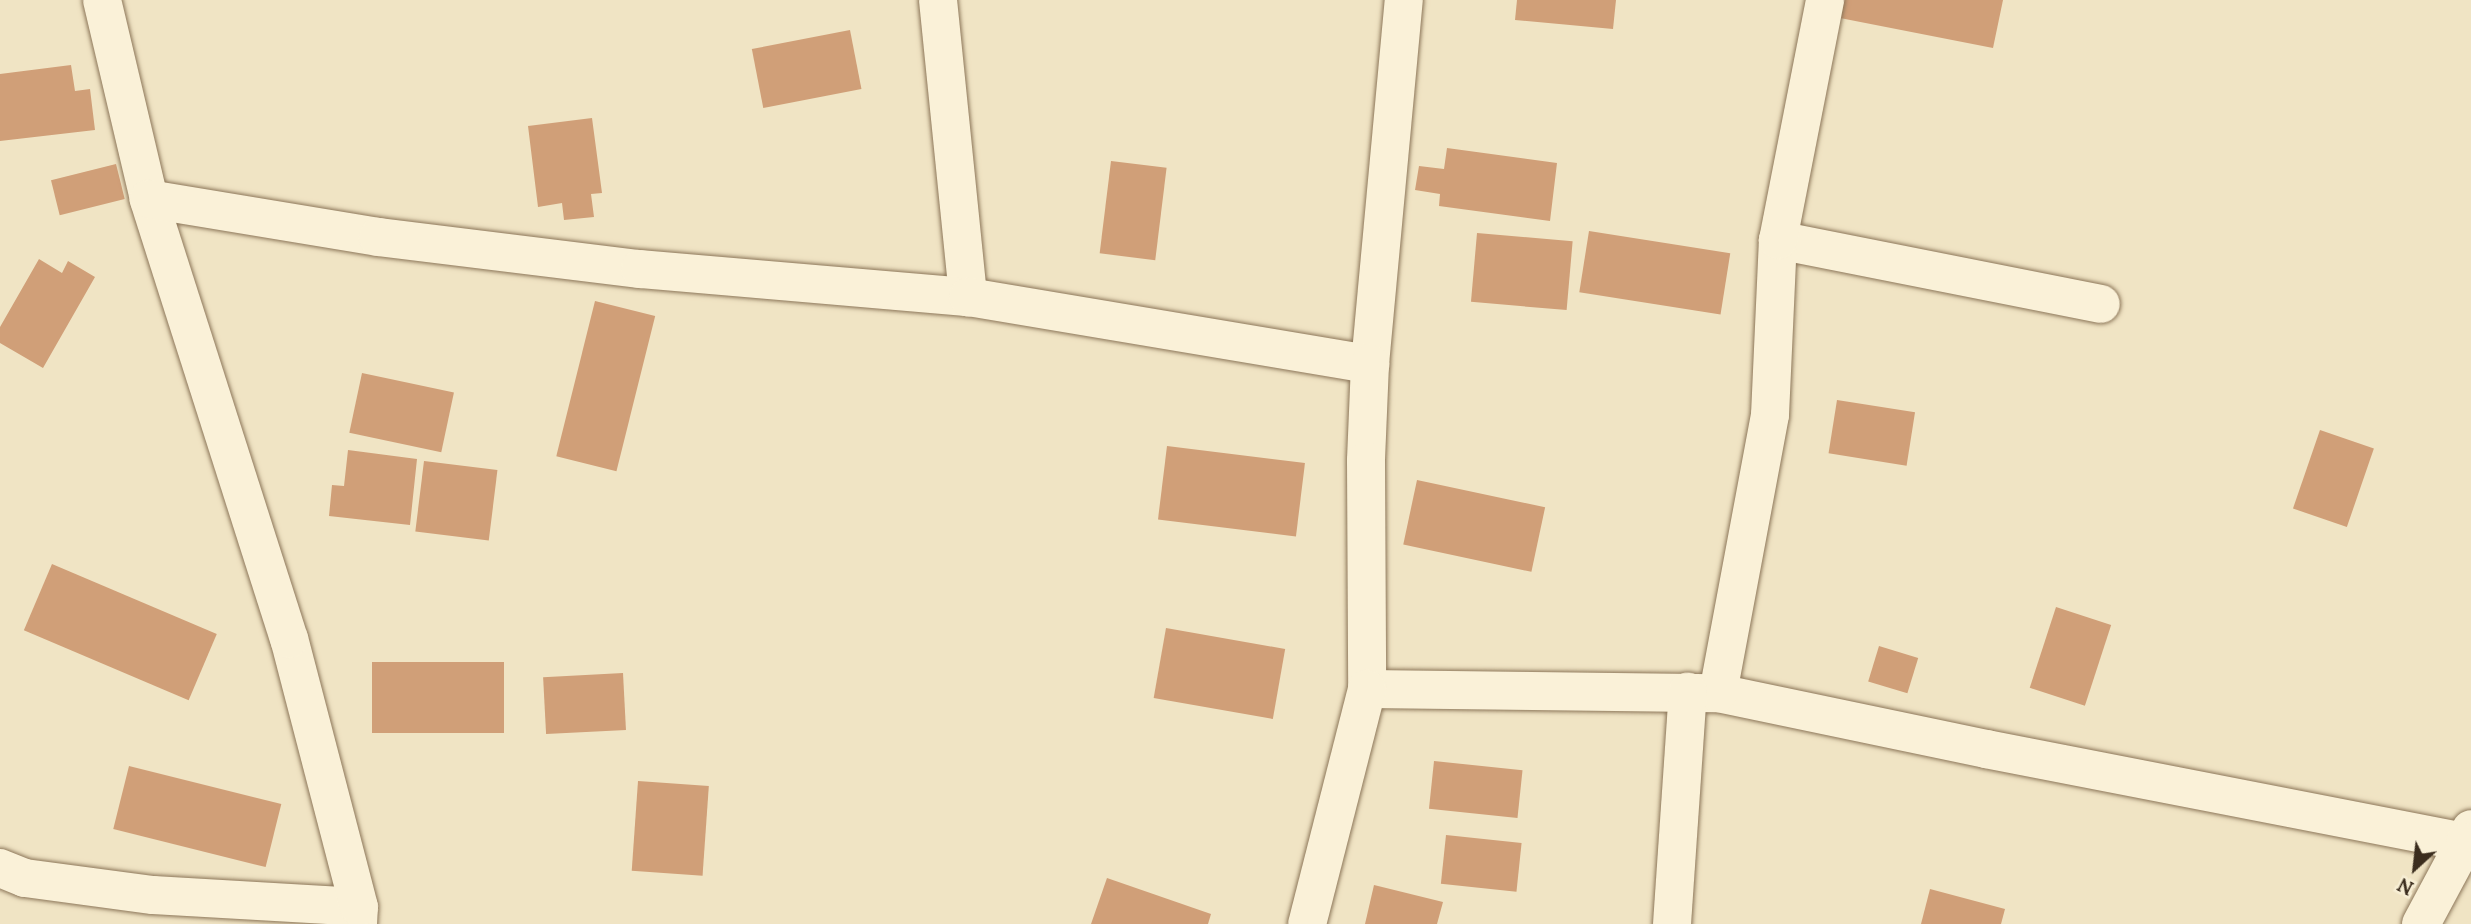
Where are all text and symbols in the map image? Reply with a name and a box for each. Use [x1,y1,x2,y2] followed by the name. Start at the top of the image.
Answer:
[2380,833,2450,903] north arrow
[2393,873,2417,901] text: N

